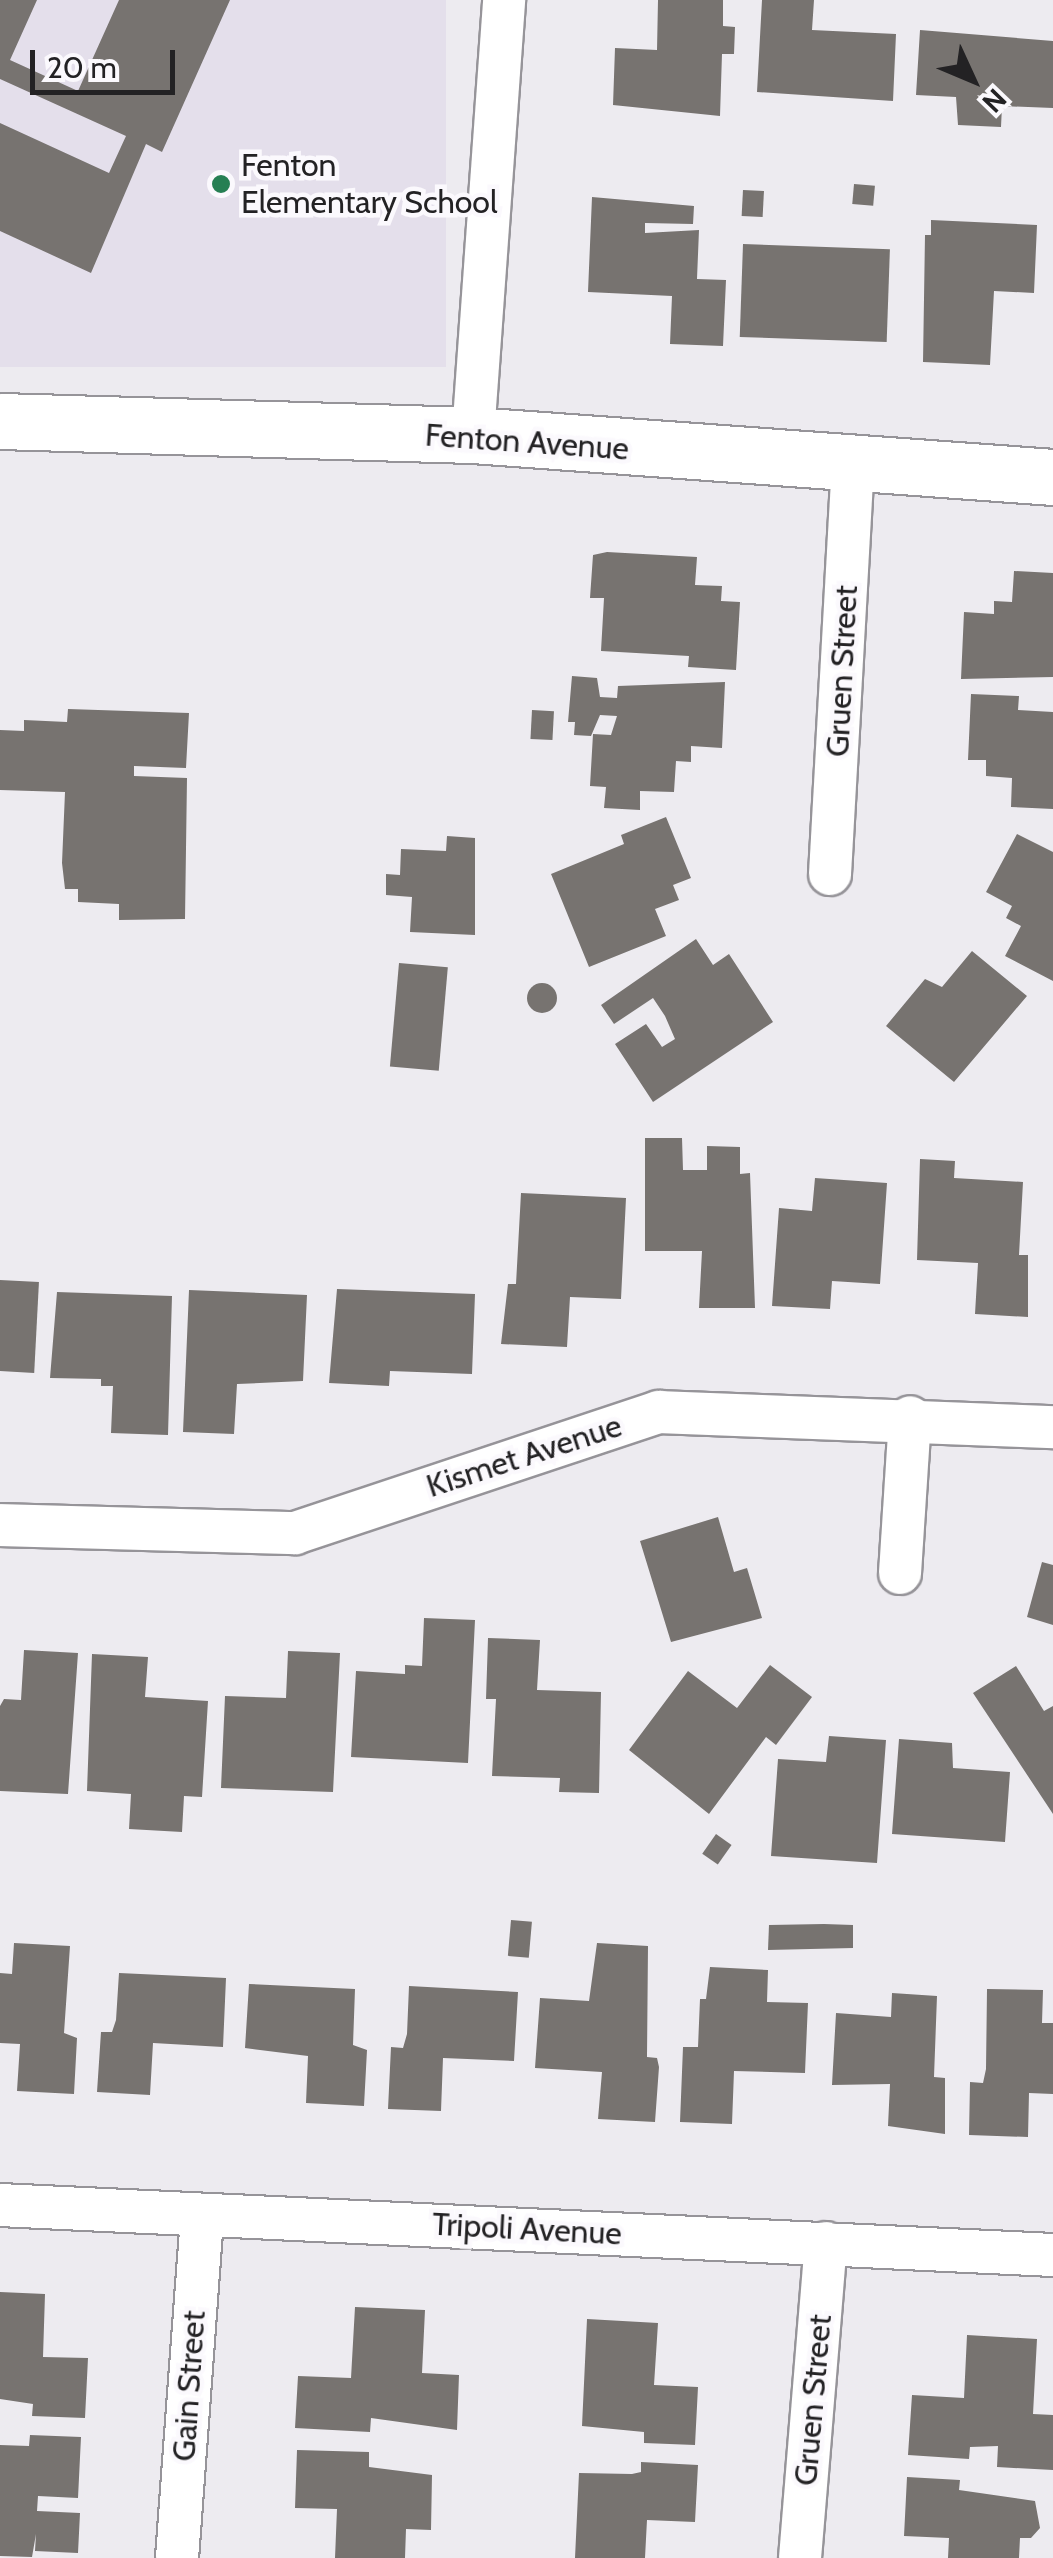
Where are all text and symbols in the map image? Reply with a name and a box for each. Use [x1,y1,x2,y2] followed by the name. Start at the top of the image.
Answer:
[35,30,180,92] scale bar
[923,30,1023,130] north arrow
[47,49,117,86] text: 20 m
[975,82,1014,120] text: N
[241,147,498,222] place label: Fenton Elementary School
[210,173,232,195] marker: Fenton Elementary School
[424,416,630,468] street label: Fenton Avenue
[818,584,866,758] street label: Gruen Street
[422,1406,626,1506] street label: Kismet Avenue
[431,2205,623,2253] street label: Tripoli Avenue
[165,2309,213,2463] street label: Gain Street
[786,2313,840,2487] street label: Gruen Street

